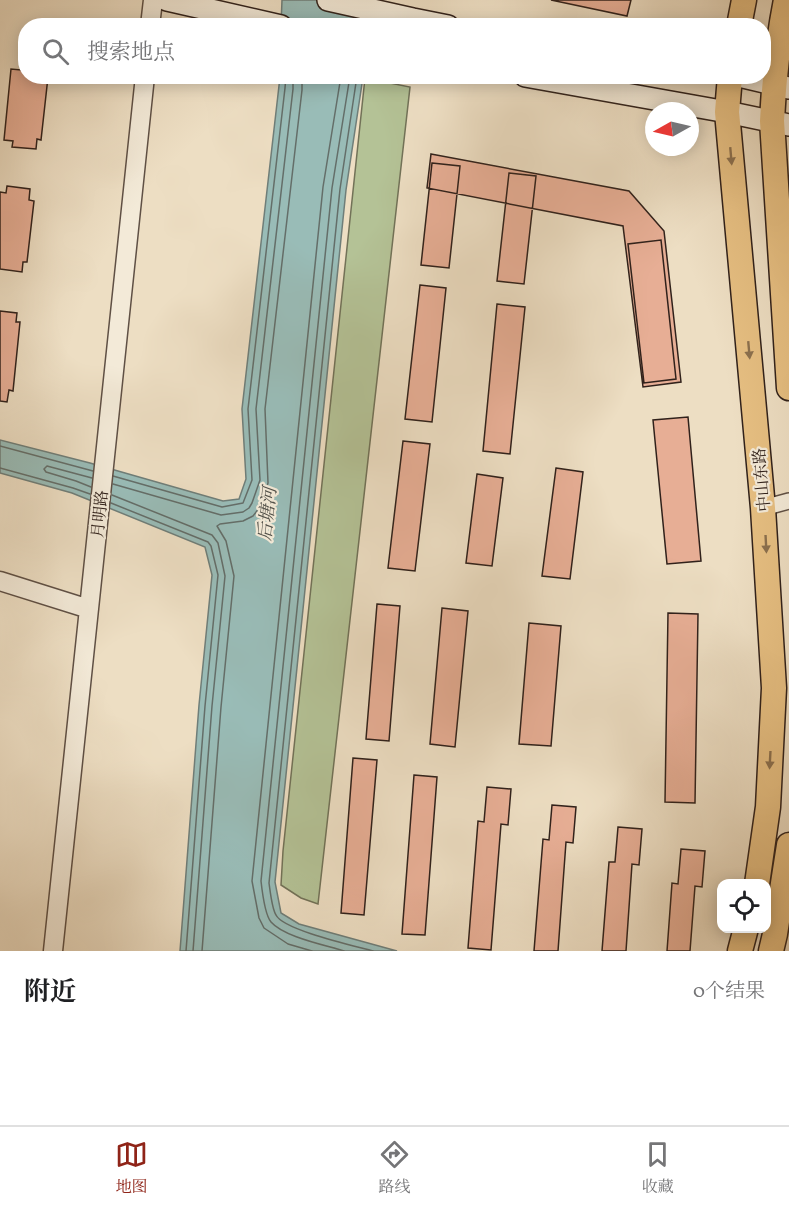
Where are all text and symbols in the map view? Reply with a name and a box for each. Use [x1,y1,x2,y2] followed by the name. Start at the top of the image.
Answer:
[18,18,771,84] search box
[39,35,72,68] icon: search
[87,38,175,69] text: 搜索地点
[645,102,699,156] north arrow
[726,146,736,165] one-way arrow
[744,340,754,359] one-way arrow
[749,447,777,513] street label: 中山东路
[253,483,284,542] water label: 后塘河
[88,489,114,539] street label: 月明路
[761,535,770,554] one-way arrow
[766,750,775,769] one-way arrow
[717,879,771,933] map controls
[717,879,771,933] button: locate
[24,975,76,1011] text: 附近
[693,978,765,1006] text: 0个结果
[115,1138,148,1199] tab: 地图
[378,1138,411,1199] tab: 路线
[641,1138,674,1199] tab: 收藏

